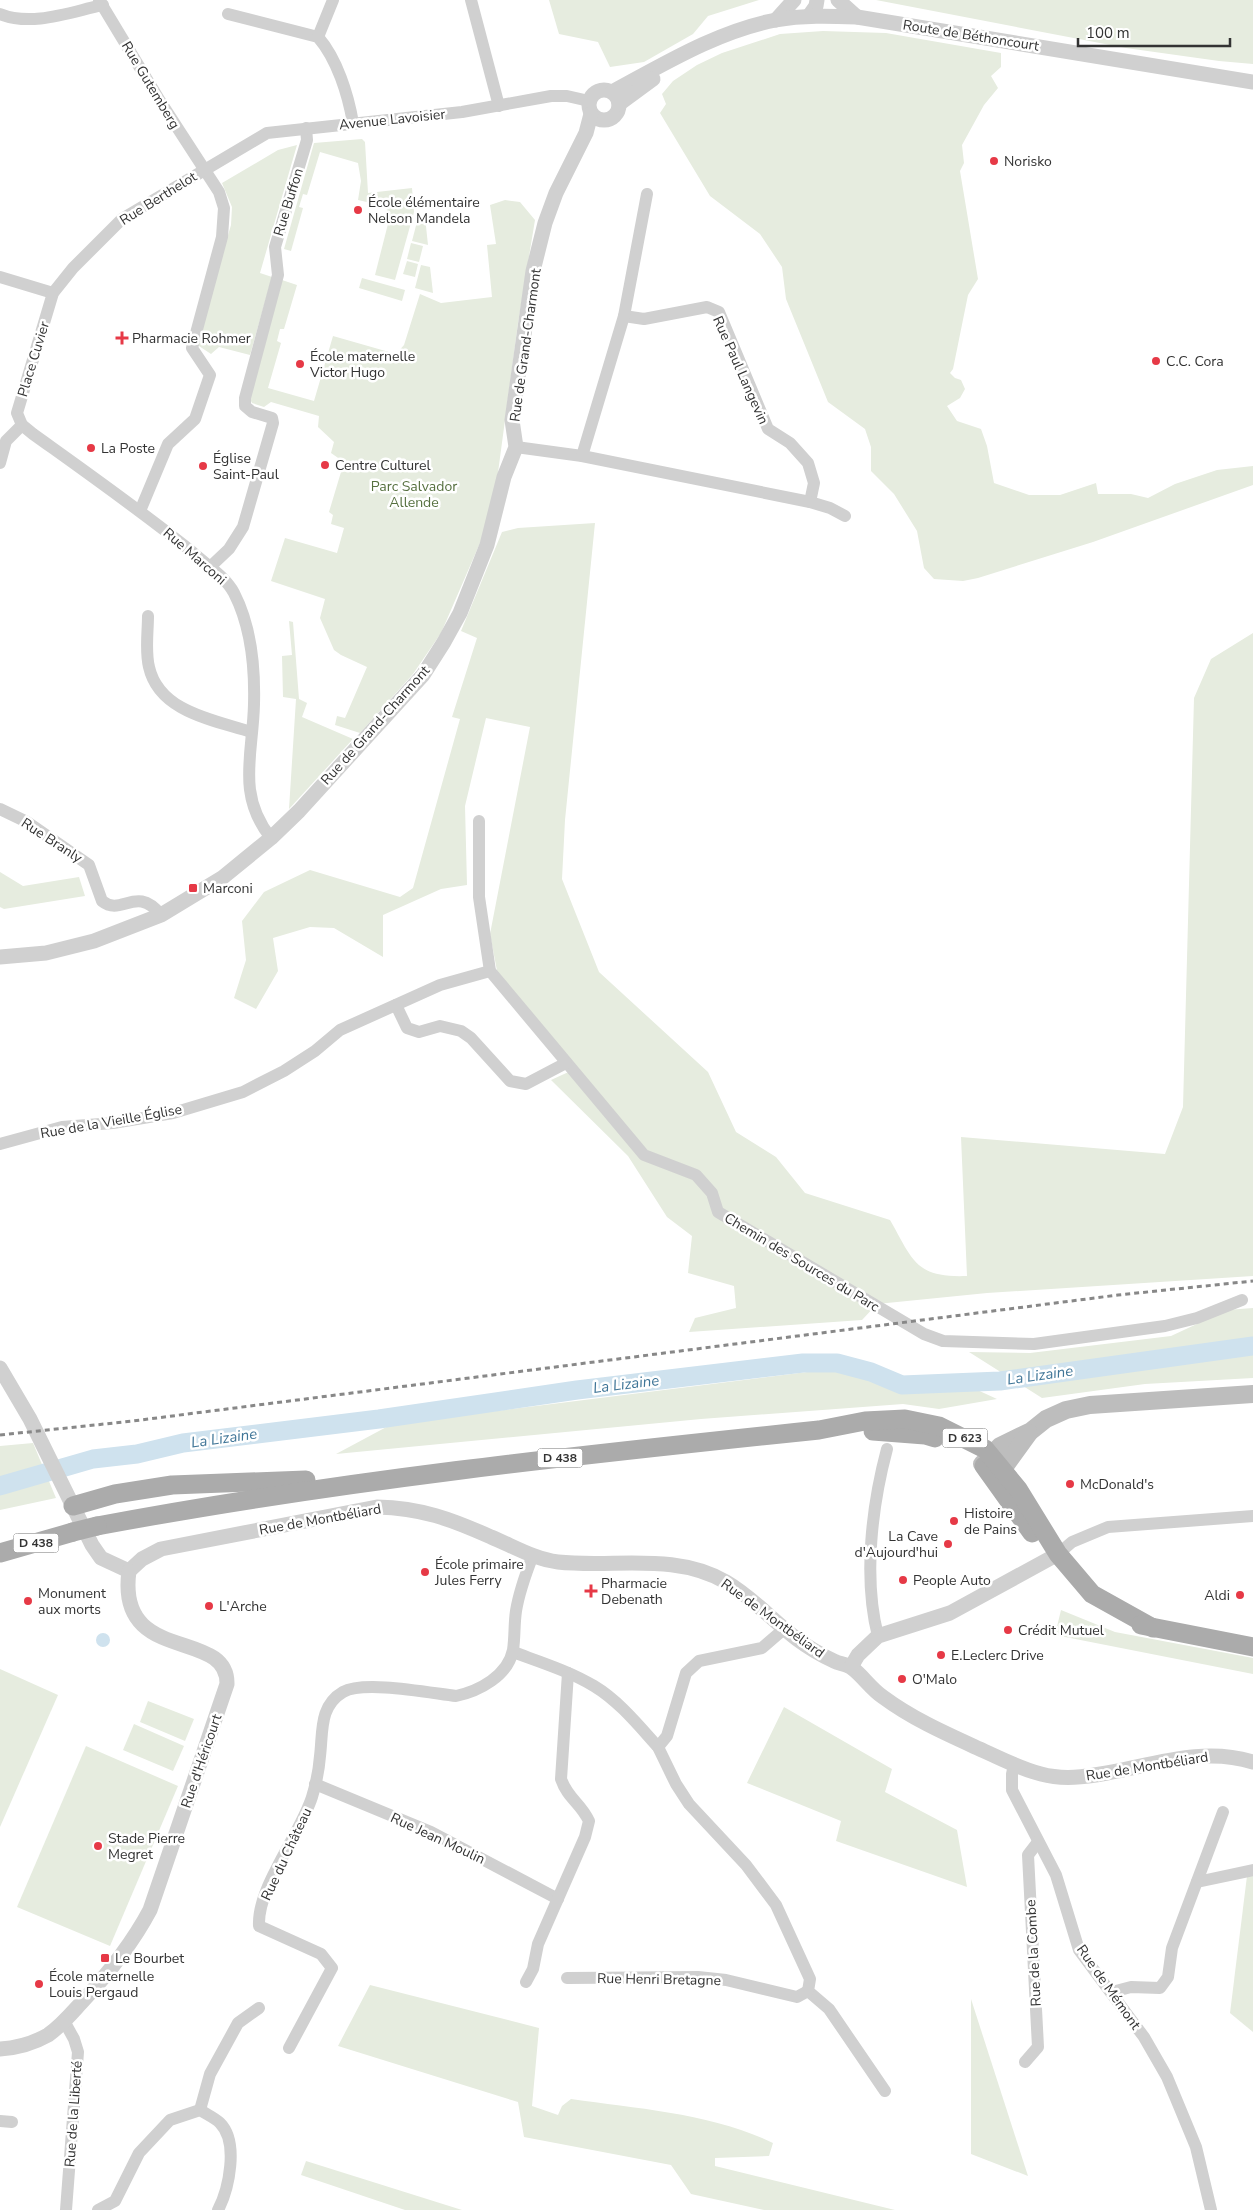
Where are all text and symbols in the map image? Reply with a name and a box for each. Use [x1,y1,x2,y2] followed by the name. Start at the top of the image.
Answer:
[901,15,1040,56] street label: Route de Béthoncourt
[1078,15,1230,47] scale bar
[1086,23,1130,43] text: 100 m
[117,38,184,133] street label: Rue Gutemberg
[338,104,446,135] street label: Avenue Lavoisier
[1004,152,1052,171] place label: Norisko
[988,155,1000,167] marker: Norisko
[269,166,308,239] street label: Rue Buffon
[116,167,200,230] street label: Rue Berthelot
[368,193,480,228] place label: École élémentaire Nelson Mandela
[352,204,364,216] marker: École élémentaire Nelson Mandela
[505,267,546,423] street label: Rue de Grand-Charmont
[708,313,773,427] street label: Rue Paul Langevin
[13,319,54,399] street label: Place Cuvier
[132,329,251,348] place label: Pharmacie Rohmer
[116,332,128,344] marker: Pharmacie Rohmer
[309,347,415,382] place label: École maternelle Victor Hugo
[1166,352,1224,371] place label: C.C. Cora
[1150,355,1162,367] marker: C.C. Cora
[294,358,306,370] marker: École maternelle Victor Hugo
[101,439,155,458] place label: La Poste
[85,442,97,454] marker: La Poste
[213,449,280,484] place label: Église Saint-Paul
[335,456,431,475] place label: Centre Culturel
[319,459,331,471] marker: Centre Culturel
[197,460,209,472] marker: Église Saint-Paul
[371,477,457,512] park label: Parc Salvador Allende
[159,524,230,589] street label: Rue Marconi
[317,662,434,789] street label: Rue de Grand-Charmont
[18,814,87,868] street label: Rue Branly
[203,879,253,898] place label: Marconi
[187,882,199,894] marker: Marconi
[39,1100,183,1143] street label: Rue de la Vieille Église
[721,1208,883,1317] street label: Chemin des Sources du Parc
[1006,1360,1074,1390] water label: La Lizaine
[592,1370,660,1398] water label: La Lizaine
[190,1423,258,1453] water label: La Lizaine
[942,1429,988,1448] road number: D 623
[538,1449,582,1468] road number: D 438
[1080,1475,1154,1494] place label: McDonald's
[1064,1478,1076,1490] marker: McDonald's
[258,1499,383,1540] street label: Rue de Montbéliard
[964,1504,1017,1539] place label: Histoire de Pains
[948,1515,960,1527] marker: Histoire de Pains
[855,1527,938,1562] place label: La Cave d'Aujourd'hui
[14,1534,58,1552] road number: D 438
[942,1538,954,1550] marker: La Cave d'Aujourd'hui
[434,1555,524,1590] place label: École primaire Jules Ferry
[419,1566,431,1578] marker: École primaire Jules Ferry
[913,1571,991,1590] place label: People Auto
[601,1574,667,1609] place label: Pharmacie Debenath
[717,1574,828,1662] street label: Rue de Montbéliard
[897,1574,909,1586] marker: People Auto
[38,1584,106,1619] place label: Monument aux morts
[585,1585,597,1597] marker: Pharmacie Debenath
[1204,1586,1230,1605] place label: Aldi
[1234,1589,1246,1601] marker: Aldi
[22,1595,34,1607] marker: Monument aux morts
[219,1597,267,1616] place label: L'Arche
[203,1600,215,1612] marker: L'Arche
[1018,1621,1105,1640] place label: Crédit Mutuel
[1002,1624,1014,1636] marker: Crédit Mutuel
[951,1646,1044,1665] place label: E.Leclerc Drive
[935,1649,947,1661] marker: E.Leclerc Drive
[912,1670,957,1689] place label: O'Malo
[896,1673,908,1685] marker: O'Malo
[177,1712,226,1811] street label: Rue d'Héricourt
[1085,1747,1210,1786] street label: Rue de Montbéliard
[257,1805,316,1904] street label: Rue du Château
[387,1808,488,1869] street label: Rue Jean Moulin
[108,1829,185,1864] place label: Stade Pierre Megret
[92,1840,104,1852] marker: Stade Pierre Megret
[1021,1899,1046,2007] street label: Rue de la Combe
[1072,1941,1145,2034] street label: Rue de Mémont
[115,1949,184,1968] place label: Le Bourbet
[99,1952,111,1964] marker: Le Bourbet
[49,1967,154,2002] place label: École maternelle Louis Pergaud
[597,1969,721,1990] street label: Rue Henri Bretagne
[33,1978,45,1990] marker: École maternelle Louis Pergaud
[60,2060,87,2168] street label: Rue de la Liberté

